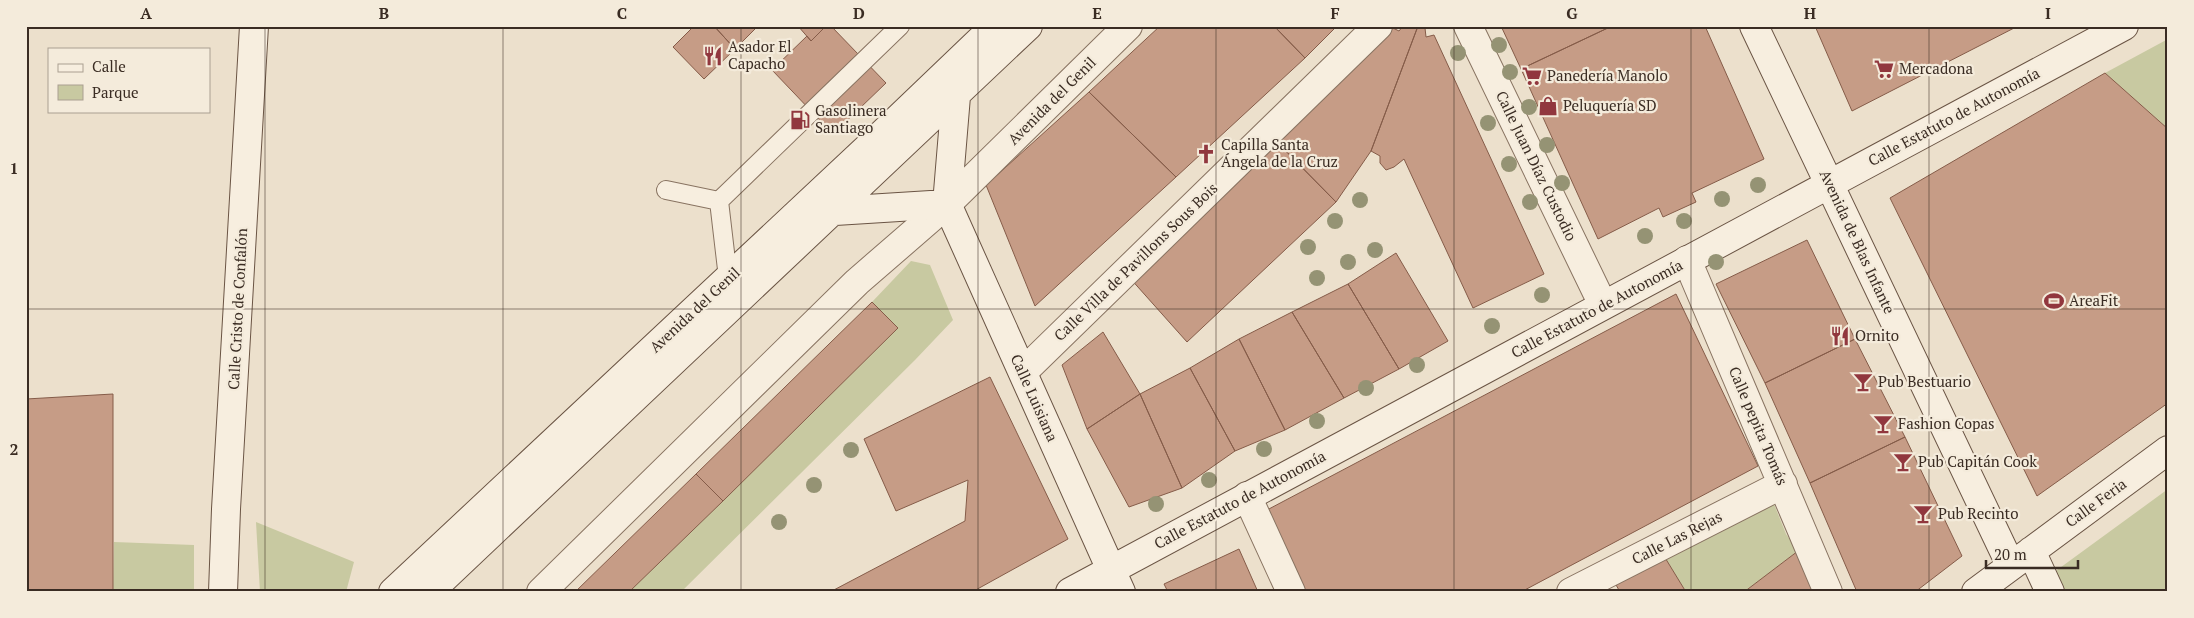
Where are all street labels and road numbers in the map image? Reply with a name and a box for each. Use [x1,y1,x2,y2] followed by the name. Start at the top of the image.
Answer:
[1003,52,1100,149] street label: Avenida del Genil
[1864,62,2043,170] street label: Calle Estatuto de Autonomía
[1492,87,1582,244] street label: Calle Juan Díaz Custodio
[1816,166,1900,317] street label: Avenida de Blas Infante
[1049,178,1221,345] street label: Calle Villa de Pavillons Sous Bois
[223,228,251,390] street label: Calle Cristo de Confalón
[1507,254,1686,362] street label: Calle Estatuto de Autonomía
[645,262,744,356] street label: Avenida del Genil
[1007,351,1063,445] street label: Calle Luisiana
[1725,363,1793,488] street label: Calle pepita Tomás
[1150,445,1329,553] street label: Calle Estatuto de Autonomía
[2061,473,2130,531] street label: Calle Feria
[1628,506,1725,568] street label: Calle Las Rejas

